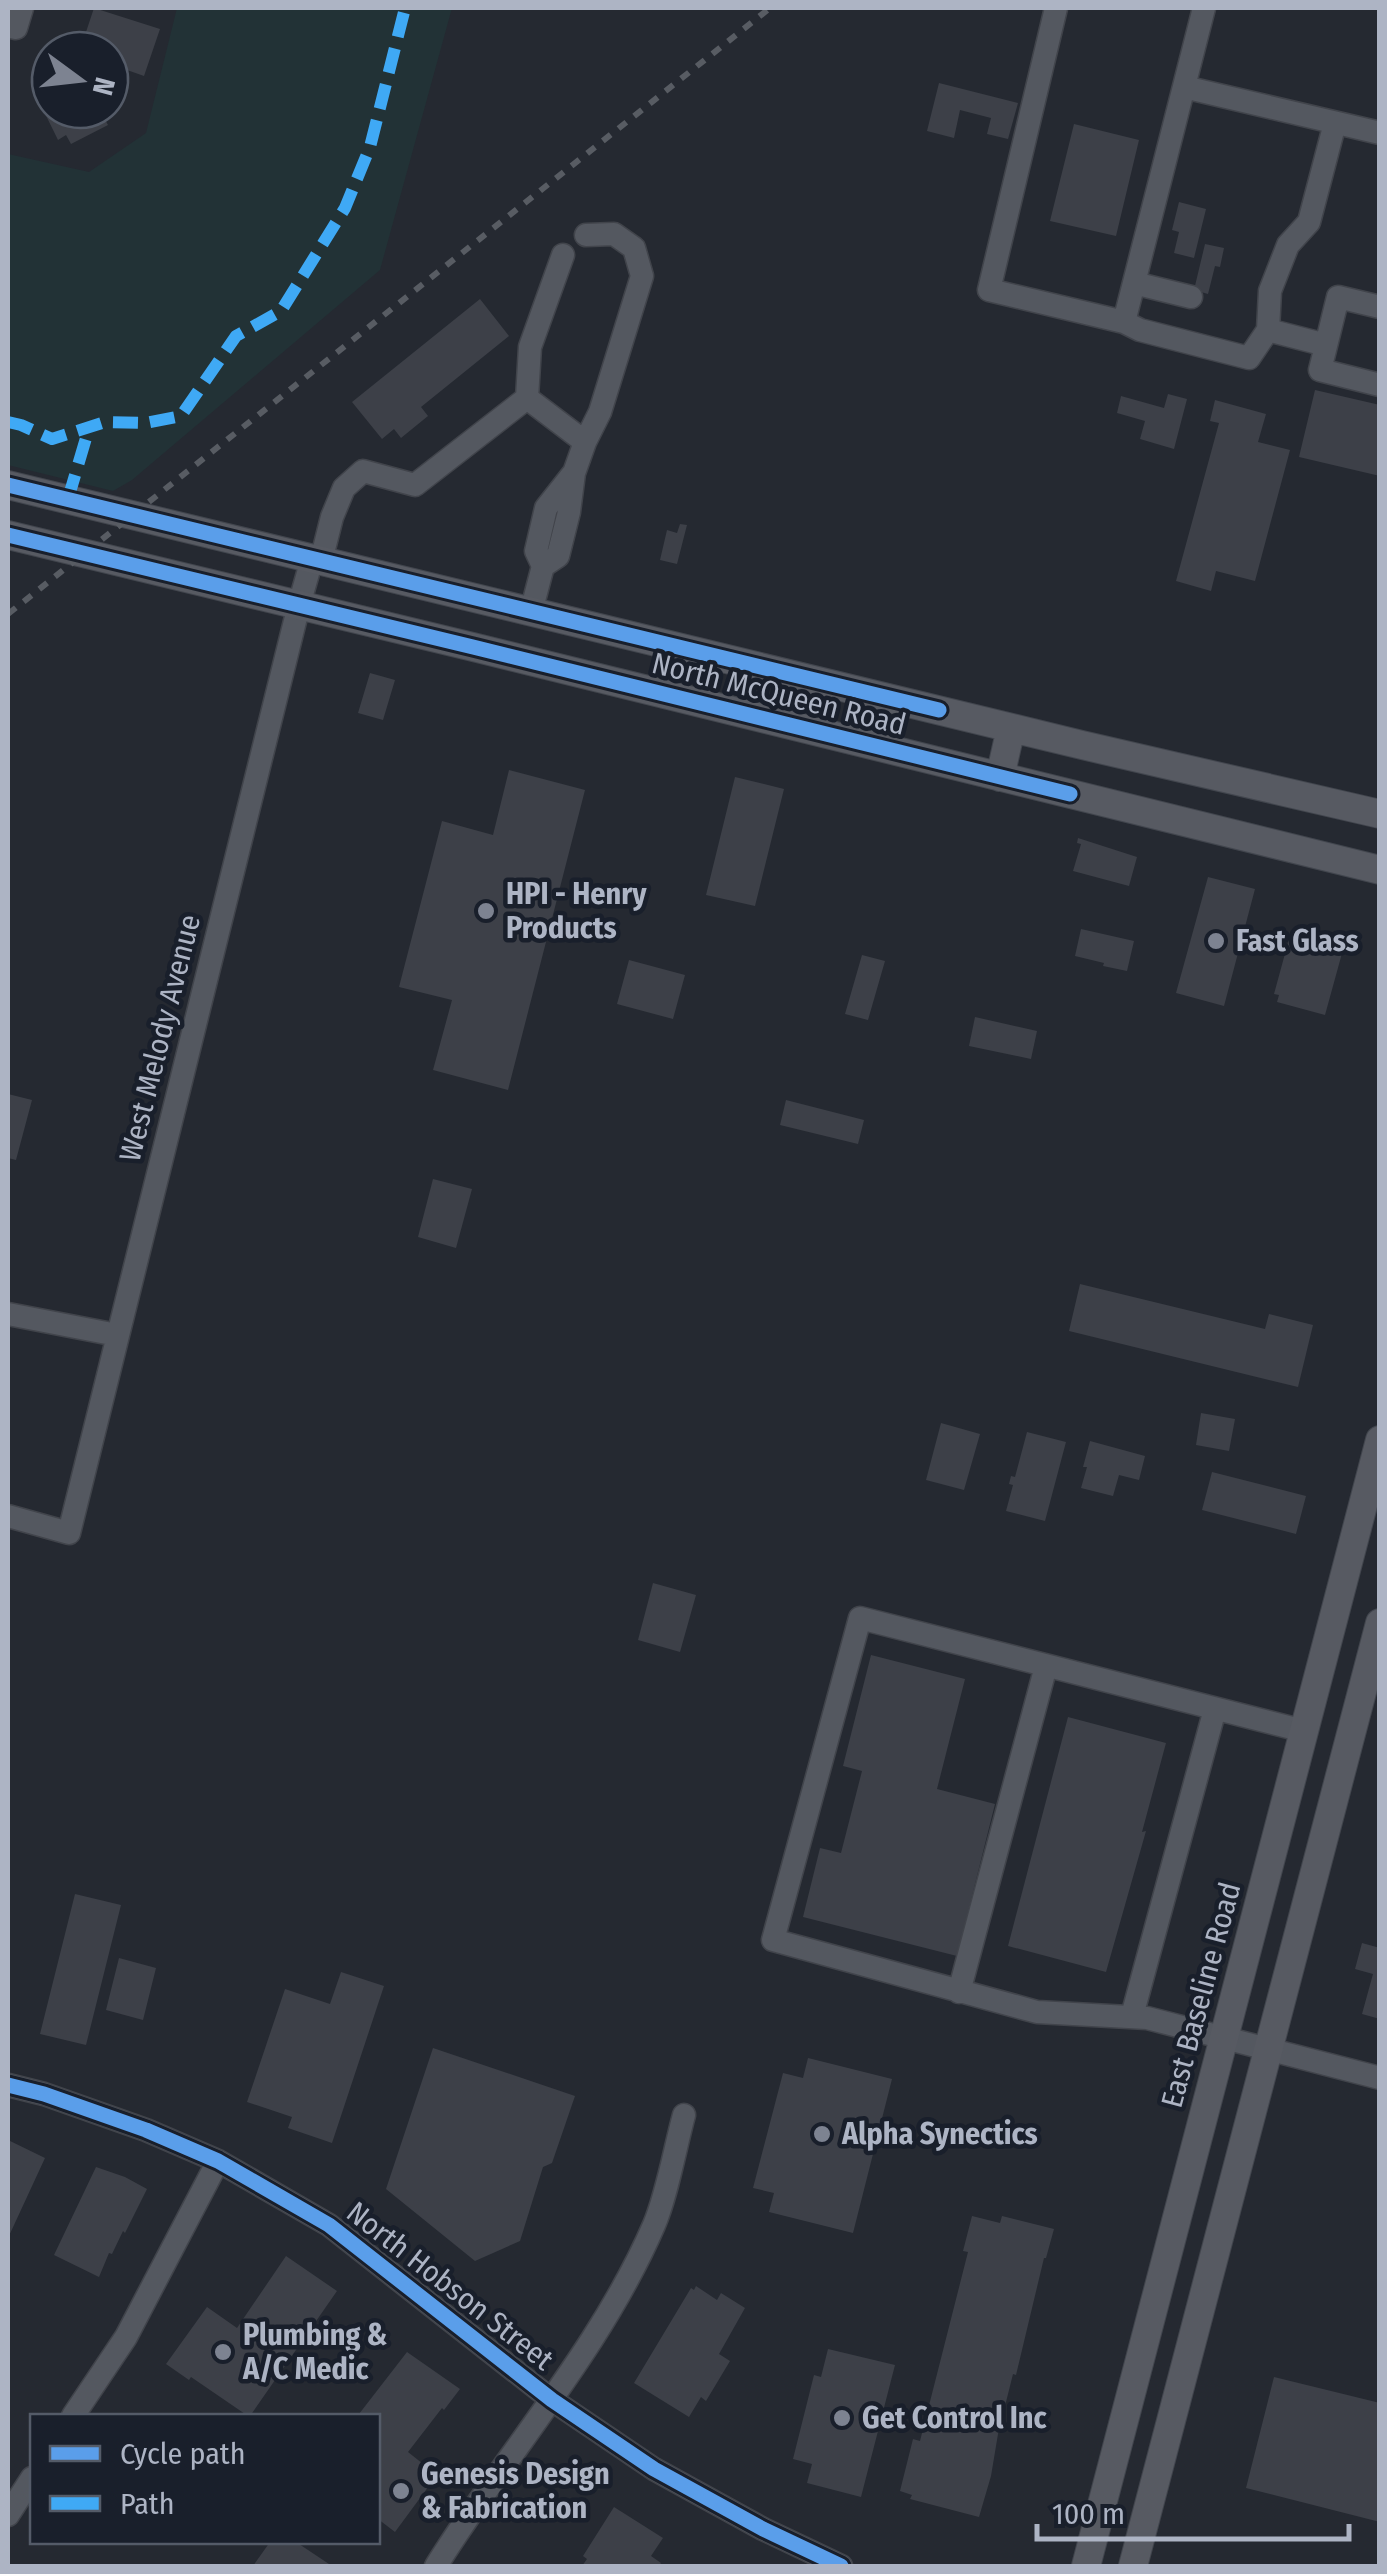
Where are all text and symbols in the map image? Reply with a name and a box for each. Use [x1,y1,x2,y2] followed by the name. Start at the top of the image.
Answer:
[30,30,130,130] north arrow
[86,74,122,99] text: N
[648,645,910,743] street label: North McQueen Road
[506,876,647,946] place label: HPI - Henry Products
[475,900,497,922] marker: HPI - Henry Products
[112,911,208,1165] street label: West Melody Avenue
[1236,923,1359,959] place label: Fast Glass
[1205,930,1227,952] marker: Fast Glass
[1154,1878,1248,2112] street label: East Baseline Road
[841,2116,1038,2152] place label: Alpha Synectics
[811,2123,833,2145] marker: Alpha Synectics
[340,2194,561,2378] street label: North Hobson Street
[242,2317,388,2387] place label: Plumbing & A/C Medic
[212,2341,234,2363] marker: Plumbing & A/C Medic
[862,2400,1048,2436] place label: Get Control Inc
[831,2407,853,2429] marker: Get Control Inc
[30,2414,380,2544] legend
[120,2436,246,2472] text: Cycle path
[421,2456,610,2526] place label: Genesis Design & Fabrication
[1037,2479,1350,2541] scale bar
[390,2480,412,2502] marker: Genesis Design & Fabrication
[120,2486,174,2522] text: Path
[1052,2496,1125,2532] text: 100 m

